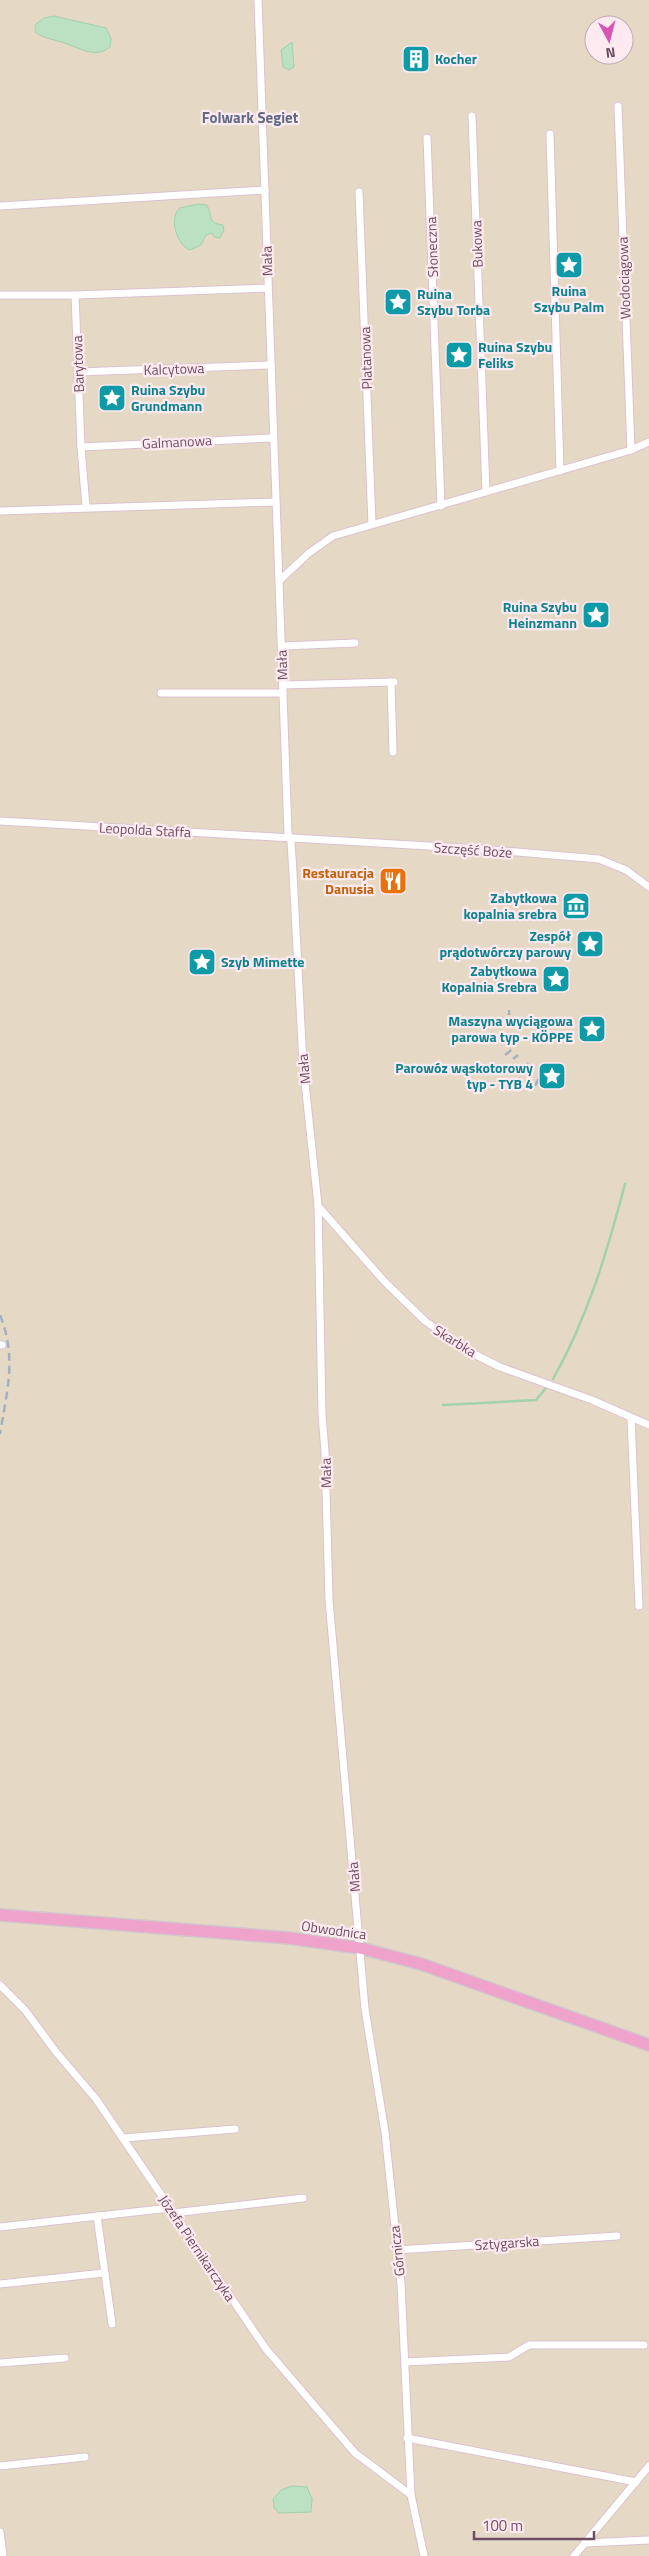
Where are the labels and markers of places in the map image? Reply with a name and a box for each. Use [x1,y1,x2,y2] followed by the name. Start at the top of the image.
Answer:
[401,44,431,74] building icon: Kocher
[435,48,477,69] place label: Kocher
[554,250,584,280] place icon: Ruina Szybu Palm
[534,280,604,317] place label: Ruina Szybu Palm
[417,283,490,320] place label: Ruina Szybu Torba
[383,287,413,317] place icon: Ruina Szybu Torba
[478,336,552,373] place label: Ruina Szybu Feliks
[444,340,474,370] place icon: Ruina Szybu Feliks
[131,379,205,416] place label: Ruina Szybu Grundmann
[97,383,127,413] place icon: Ruina Szybu Grundmann
[503,596,577,633] place label: Ruina Szybu Heinzmann
[581,600,611,630] place icon: Ruina Szybu Heinzmann
[302,862,374,899] place label: Restauracja Danusia
[378,866,408,896] restaurant icon: Restauracja Danusia
[463,887,557,924] place label: Zabytkowa kopalnia srebra
[561,891,591,921] museum icon: Zabytkowa kopalnia srebra
[439,925,572,962] place label: Zespół prądotwórczy parowy
[575,929,605,959] place icon: Zespół prądotwórczy parowy
[187,947,217,977] place icon: Szyb Mimette
[221,951,305,972] place label: Szyb Mimette
[441,960,537,997] place label: Zabytkowa Kopalnia Srebra
[541,964,571,994] place icon: Zabytkowa Kopalnia Srebra
[448,1010,573,1047] place label: Maszyna wyciągowa parowa typ - KÖPPE
[577,1014,607,1044] place icon: Maszyna wyciągowa parowa typ - KÖPPE
[395,1057,533,1094] place label: Parowóz wąskotorowy typ - TYB 4
[537,1061,567,1091] place icon: Parowóz wąskotorowy typ - TYB 4

